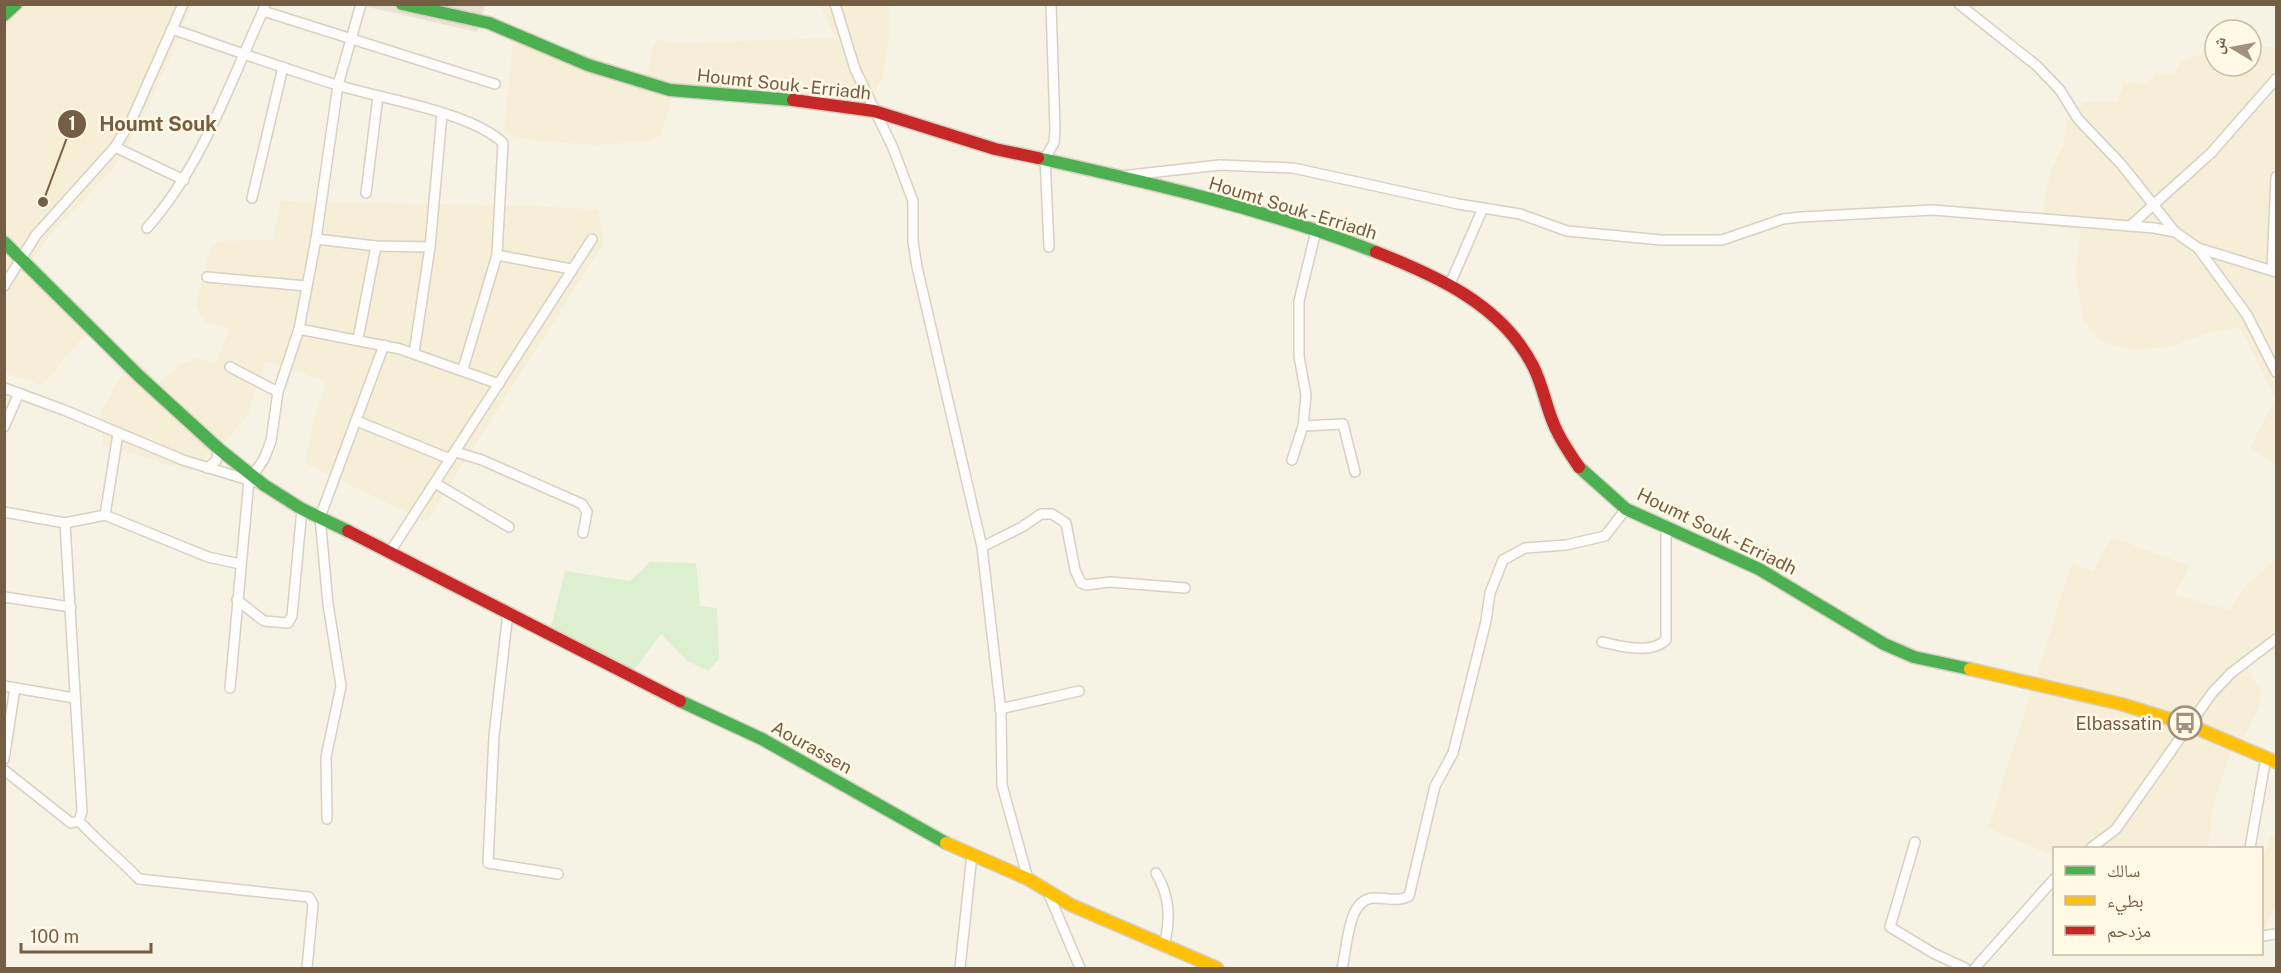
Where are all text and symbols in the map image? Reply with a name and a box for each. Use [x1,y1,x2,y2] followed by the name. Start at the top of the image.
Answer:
[2203,18,2263,78] north arrow
[2208,35,2230,55] text: ش
[696,64,872,104] street label: Houmt Souk - Erriadh
[57,105,229,143] callout: Houmt Souk
[99,112,217,136] text: Houmt Souk
[68,113,76,134] text: 1
[1206,172,1380,244] street label: Houmt Souk - Erriadh
[1634,483,1800,579] street label: Houmt Souk - Erriadh
[2167,705,2203,741] bus stop icon: Elbassatin
[2075,713,2162,734] place label: Elbassatin
[768,716,856,778] street label: Aourassen
[2053,847,2263,955] legend
[2107,860,2140,881] text: سالك
[2107,890,2144,916] text: بطيء
[21,916,152,954] scale bar
[2107,920,2151,943] text: مزدحم
[30,926,79,947] text: 100 m

